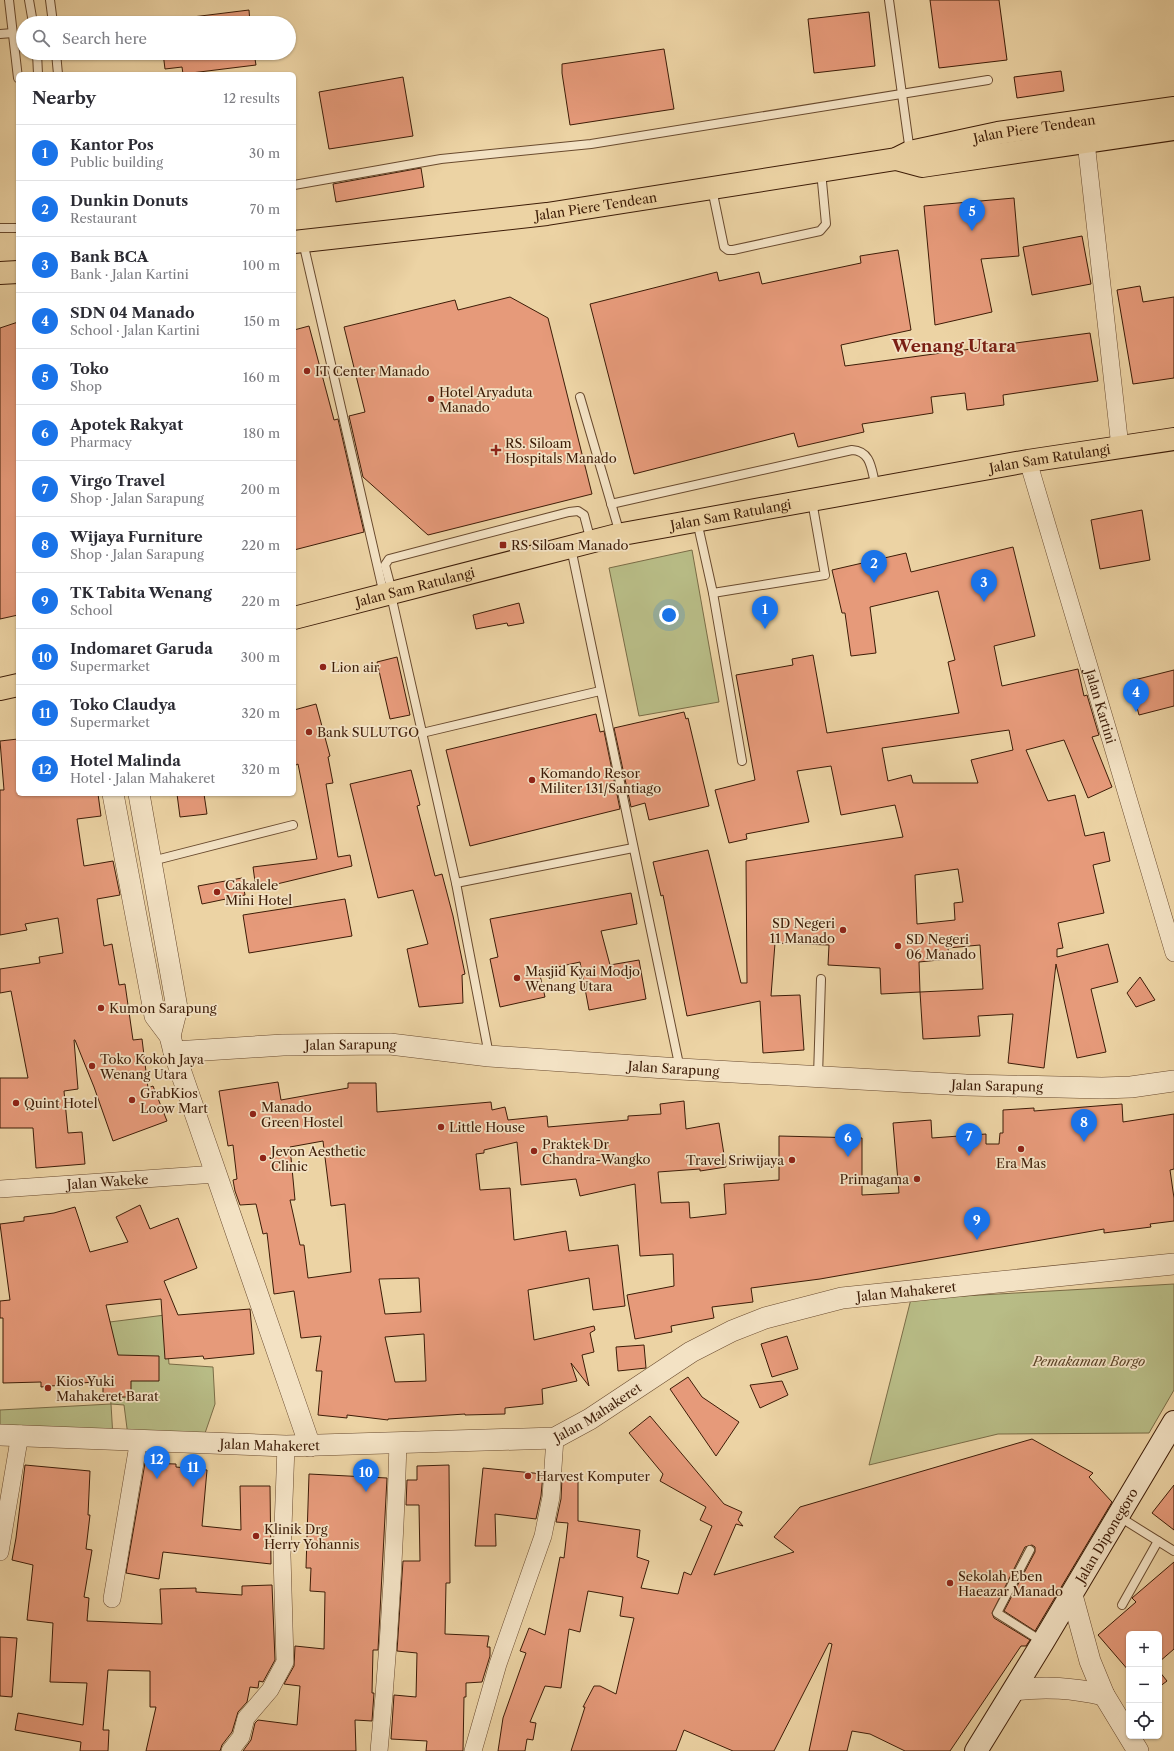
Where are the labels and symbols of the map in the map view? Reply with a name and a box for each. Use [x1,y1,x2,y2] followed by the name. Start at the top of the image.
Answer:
[970,111,1096,147] street label: Jalan Piere Tendean
[532,189,658,224] street label: Jalan Piere Tendean
[959,198,985,231] pin: 5
[891,336,1016,356] district label: Wenang Utara
[315,363,430,379] place label: IT Center Manado
[302,366,312,376] marker: IT Center Manado
[439,384,533,415] place label: Hotel Aryaduta Manado
[426,394,436,404] marker: Hotel Aryaduta Manado
[505,435,617,466] place label: RS. Siloam Hospitals Manado
[986,441,1111,476] street label: Jalan Sam Ratulangi
[490,444,502,456] marker: RS. Siloam Hospitals Manado
[667,496,792,534] street label: Jalan Sam Ratulangi
[511,537,629,553] place label: RS Siloam Manado
[498,540,508,550] marker: RS Siloam Manado
[861,550,887,583] pin: 2
[352,564,476,610] street label: Jalan Sam Ratulangi
[971,569,997,602] pin: 3
[752,596,778,629] pin: 1
[659,605,679,625] your location
[331,659,380,675] place label: Lion air
[318,662,328,672] marker: Lion air
[1082,665,1119,746] street label: Jalan Kartini
[1123,679,1149,712] pin: 4
[317,724,419,740] place label: Bank SULUTGO
[304,727,314,737] marker: Bank SULUTGO
[540,765,661,796] place label: Komando Resor Militer 131/Santiago
[527,775,537,785] marker: Komando Resor Militer 131/Santiago
[225,877,292,908] place label: Cakalele Mini Hotel
[212,887,222,897] marker: Cakalele Mini Hotel
[770,915,835,946] place label: SD Negeri 11 Manado
[838,925,848,935] marker: SD Negeri 11 Manado
[906,931,976,962] place label: SD Negeri 06 Manado
[893,941,903,951] marker: SD Negeri 06 Manado
[524,963,640,994] place label: Masjid Kyai Modjo Wenang Utara
[512,973,522,983] marker: Masjid Kyai Modjo Wenang Utara
[109,1000,217,1016] place label: Kumon Sarapung
[96,1003,106,1013] marker: Kumon Sarapung
[303,1036,398,1053] street label: Jalan Sarapung
[99,1051,204,1082] place label: Toko Kokoh Jaya Wenang Utara
[625,1057,720,1079] street label: Jalan Sarapung
[87,1061,97,1071] marker: Toko Kokoh Jaya Wenang Utara
[949,1076,1043,1095] street label: Jalan Sarapung
[140,1085,208,1116] place label: GrabKios Loow Mart
[24,1095,98,1111] place label: Quint Hotel
[127,1095,137,1105] marker: GrabKios Loow Mart
[11,1098,21,1108] marker: Quint Hotel
[261,1099,343,1130] place label: Manado Green Hostel
[248,1109,258,1119] marker: Manado Green Hostel
[1071,1109,1097,1142] pin: 8
[449,1119,525,1135] place label: Little House
[436,1122,446,1132] marker: Little House
[956,1123,982,1156] pin: 7
[835,1124,861,1157] pin: 6
[542,1136,651,1167] place label: Praktek Dr Chandra-Wangko
[269,1143,366,1174] place label: Jevon Aesthetic Clinic
[1016,1144,1026,1154] marker: Era Mas
[529,1146,539,1156] marker: Praktek Dr Chandra-Wangko
[686,1152,784,1168] place label: Travel Sriwijaya
[258,1153,268,1163] marker: Jevon Aesthetic Clinic
[787,1155,797,1165] marker: Travel Sriwijaya
[996,1155,1046,1171] place label: Era Mas
[64,1171,149,1192] street label: Jalan Wakeke
[839,1171,909,1187] place label: Primagama
[912,1174,922,1184] marker: Primagama
[964,1207,990,1240] pin: 9
[854,1278,957,1305] street label: Jalan Mahakeret
[1032,1353,1145,1369] park label: Pemakaman Borgo
[56,1373,159,1404] place label: Kios Yuki Mahakeret Barat
[549,1379,645,1446] street label: Jalan Mahakeret
[43,1383,53,1393] marker: Kios Yuki Mahakeret Barat
[218,1435,320,1454] street label: Jalan Mahakeret
[144,1446,170,1479] pin: 12
[180,1454,206,1487] pin: 11
[353,1459,379,1492] pin: 10
[536,1468,651,1484] place label: Harvest Komputer
[523,1471,533,1481] marker: Harvest Komputer
[1071,1485,1141,1587] street label: Jalan Diponegoro
[264,1521,360,1552] place label: Klinik Drg Herry Yohannis
[251,1531,261,1541] marker: Klinik Drg Herry Yohannis
[958,1568,1063,1599] place label: Sekolah Eben Haeazar Manado
[945,1578,955,1588] marker: Sekolah Eben Haeazar Manado

